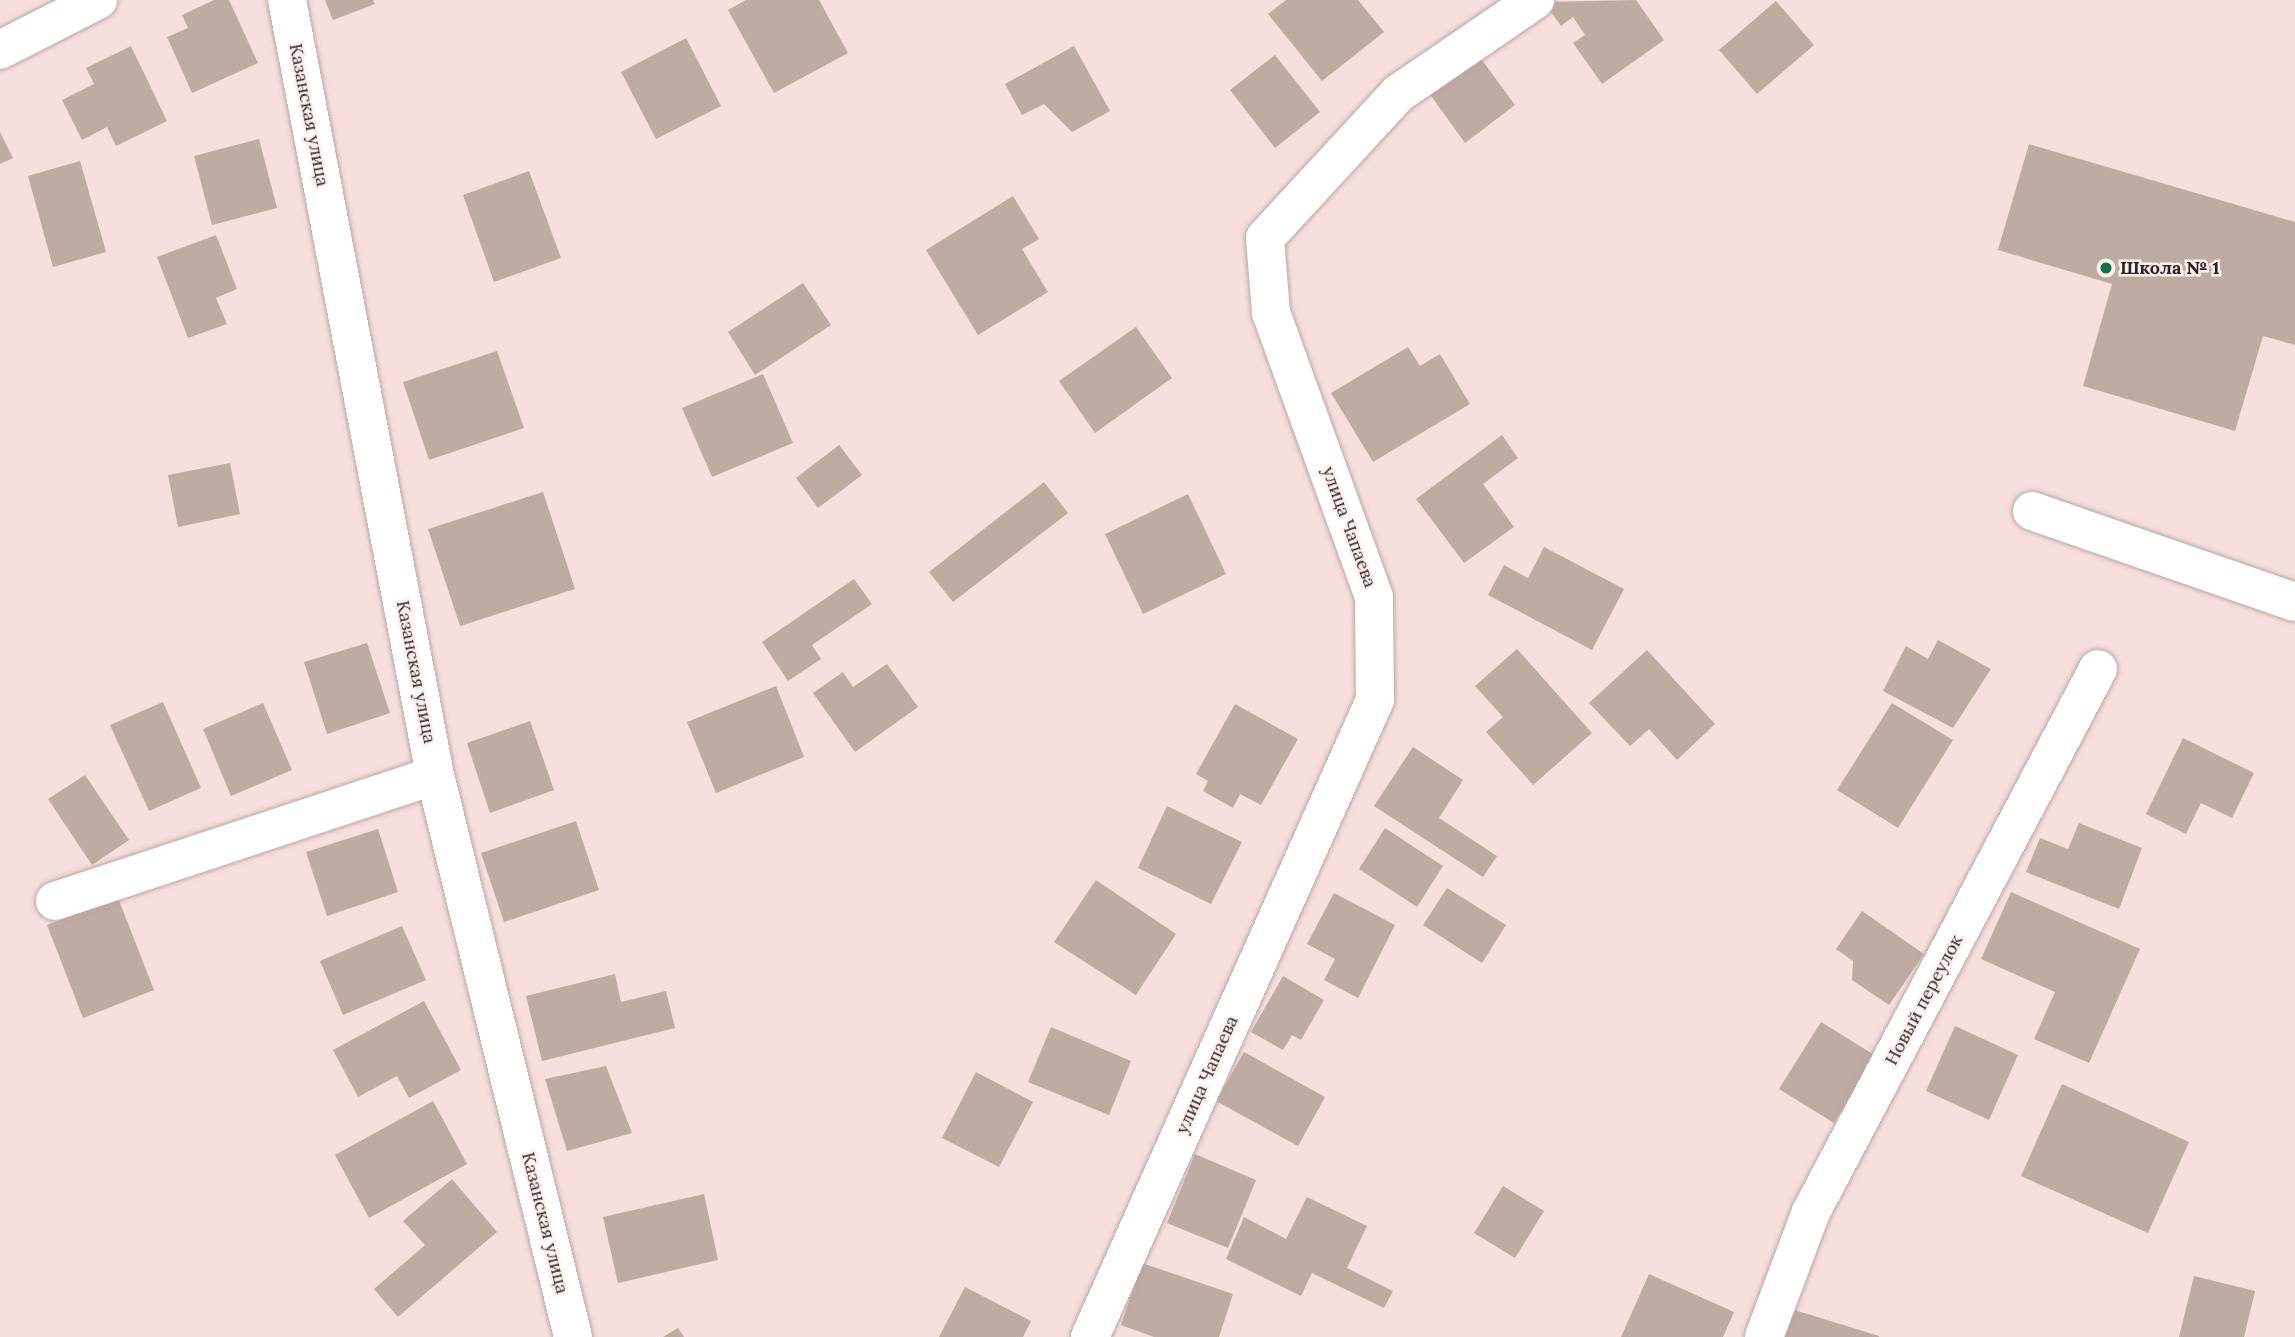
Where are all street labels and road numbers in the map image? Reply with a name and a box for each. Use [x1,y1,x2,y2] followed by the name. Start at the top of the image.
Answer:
[285,42,333,188] street label: Казанская улица
[1317,464,1381,590] street label: улица Чапаева
[392,599,440,745] street label: Казанская улица
[1881,931,1967,1069] street label: Новый переулок
[1171,1013,1243,1137] street label: улица Чапаева
[517,1150,573,1296] street label: Казанская улица

